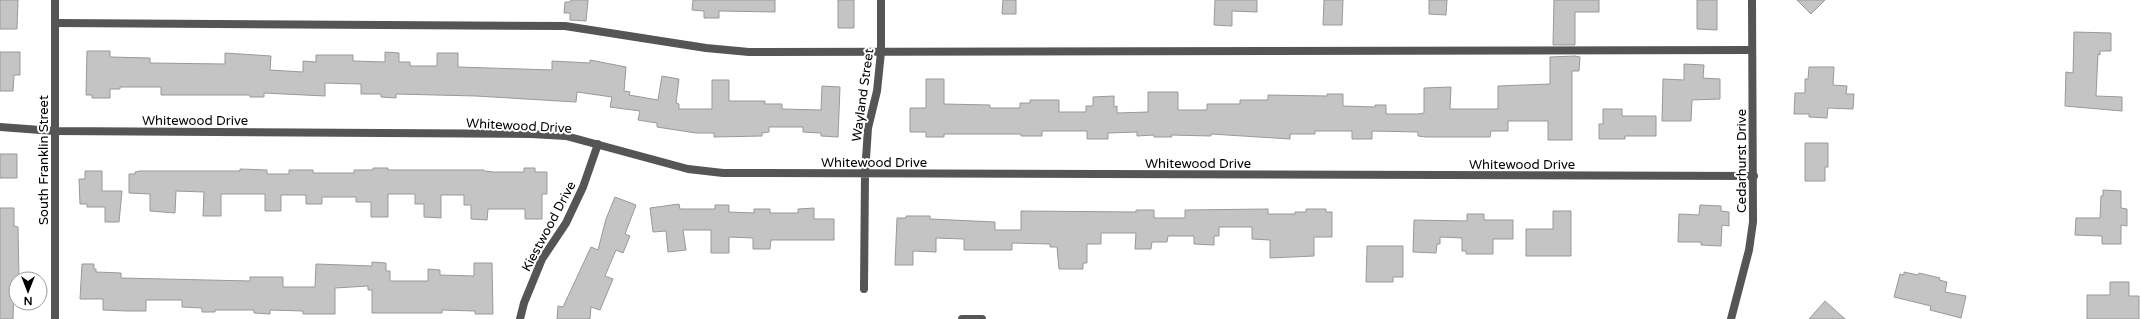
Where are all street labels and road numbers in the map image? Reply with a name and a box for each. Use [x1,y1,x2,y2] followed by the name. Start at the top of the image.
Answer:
[849,47,877,143] street label: Wayland Street
[36,95,52,225] street label: South Franklin Street
[1734,109,1750,213] street label: Cedarhurst Drive
[142,113,248,129] street label: Whitewood Drive
[466,115,572,137] street label: Whitewood Drive
[821,155,927,171] street label: Whitewood Drive
[1145,156,1251,172] street label: Whitewood Drive
[1469,157,1575,173] street label: Whitewood Drive
[518,179,579,274] street label: Kiestwood Drive

